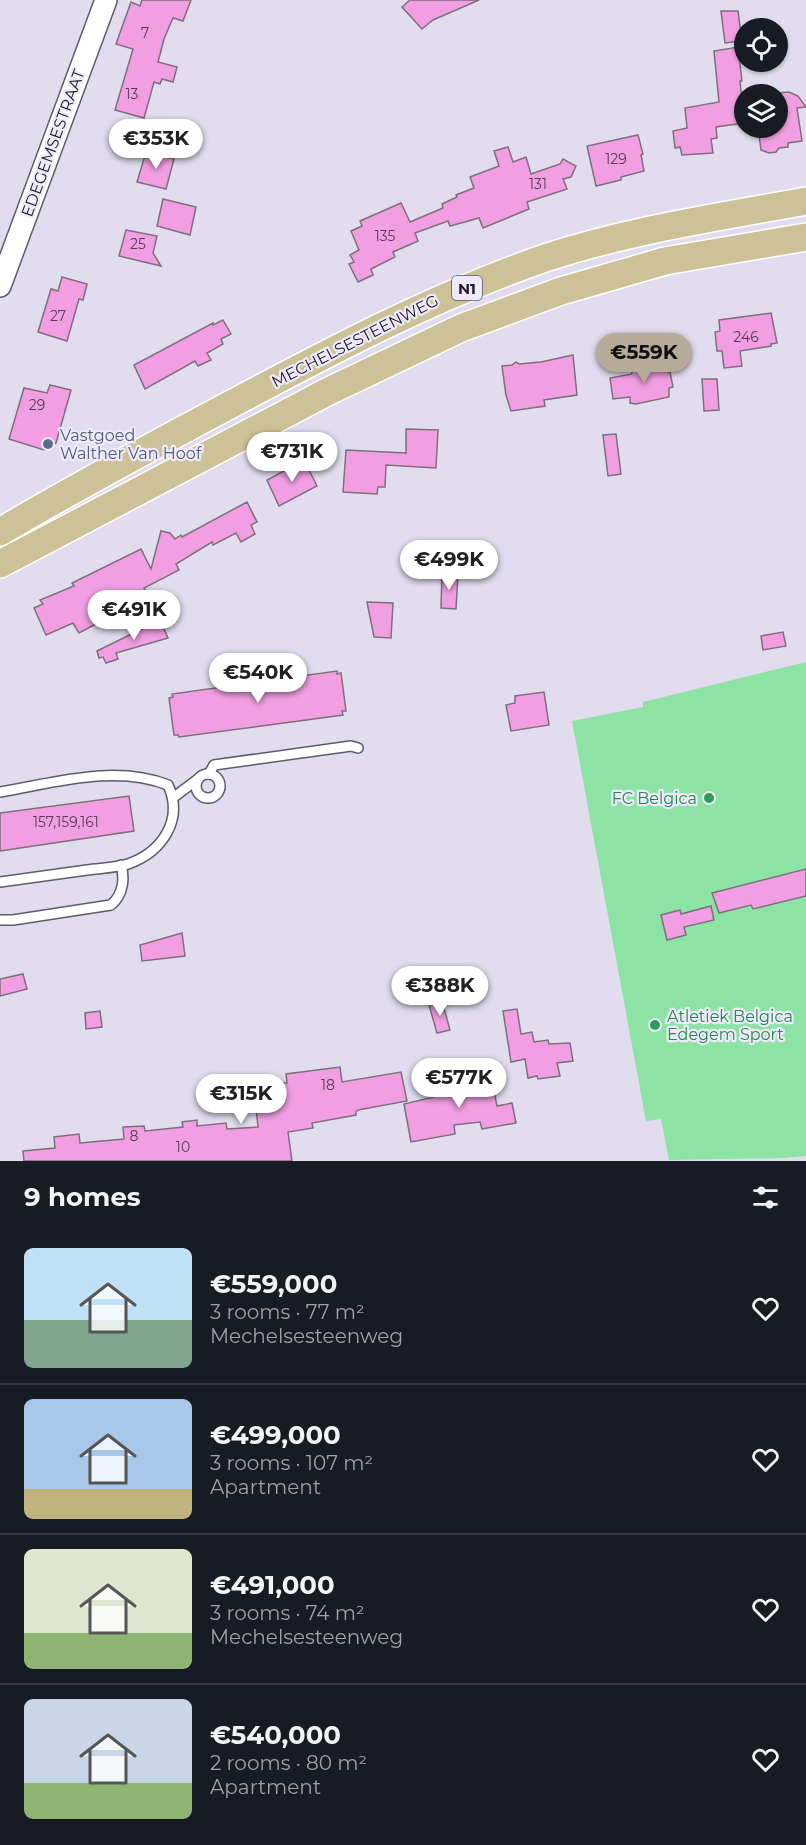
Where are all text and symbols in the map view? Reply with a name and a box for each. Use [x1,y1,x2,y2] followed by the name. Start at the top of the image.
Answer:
[734,18,788,138] map controls
[734,18,788,72] button: locate
[141,24,149,42] house number: 7
[17,66,89,219] street label: EDEGEMSESTRAAT
[734,84,788,138] button: layers
[126,85,139,103] house number: 13
[114,119,198,170] pin: €353K
[123,126,189,150] text: €353K
[605,150,627,168] house number: 129
[529,175,547,193] house number: 131
[375,227,395,245] house number: 135
[130,235,146,253] house number: 25
[452,276,482,300] road number: N1
[269,291,441,391] street label: MECHELSESTEENWEG
[50,307,66,325] house number: 27
[733,328,759,346] house number: 246
[602,333,686,384] pin: €559K
[610,340,678,364] text: €559K
[29,396,45,414] house number: 29
[60,426,202,463] place label: Vastgoed Walther Van Hoof
[250,432,334,483] pin: €731K
[41,437,55,451] marker: Vastgoed Walther Van Hoof
[261,439,323,463] text: €731K
[407,540,491,591] pin: €499K
[414,547,484,571] text: €499K
[92,590,176,641] pin: €491K
[102,597,166,621] text: €491K
[216,653,300,704] pin: €540K
[223,660,293,684] text: €540K
[612,789,697,808] place label: FC Belgica
[702,791,716,805] marker: FC Belgica
[33,813,99,831] house number: 157,159,161
[398,966,482,1017] pin: €388K
[405,973,475,997] text: €388K
[667,1007,793,1044] place label: Atletiek Belgica Edegem Sport
[648,1018,662,1032] marker: Atletiek Belgica Edegem Sport
[417,1058,501,1109] pin: €577K
[425,1065,493,1089] text: €577K
[199,1074,283,1125] pin: €315K
[321,1076,335,1094] house number: 18
[210,1081,272,1105] text: €315K
[130,1127,139,1145] house number: 8
[176,1138,190,1156] house number: 10
[24,1181,141,1213] text: 9 homes
[749,1181,782,1214] icon: filters
[210,1268,337,1300] text: €559,000
[72,1272,144,1344] icon: home
[749,1292,782,1325] icon: heart
[210,1300,365,1324] text: 3 rooms · 77 m²
[210,1324,403,1348] text: Mechelsesteenweg
[210,1419,341,1451] text: €499,000
[72,1423,144,1495] icon: home
[749,1443,782,1476] icon: heart
[210,1451,373,1475] text: 3 rooms · 107 m²
[210,1475,321,1499] text: Apartment
[210,1569,335,1601] text: €491,000
[72,1573,144,1645] icon: home
[749,1593,782,1626] icon: heart
[210,1601,365,1625] text: 3 rooms · 74 m²
[210,1625,403,1649] text: Mechelsesteenweg
[210,1719,341,1751] text: €540,000
[72,1723,144,1795] icon: home
[749,1743,782,1776] icon: heart
[210,1751,367,1775] text: 2 rooms · 80 m²
[210,1775,321,1799] text: Apartment

